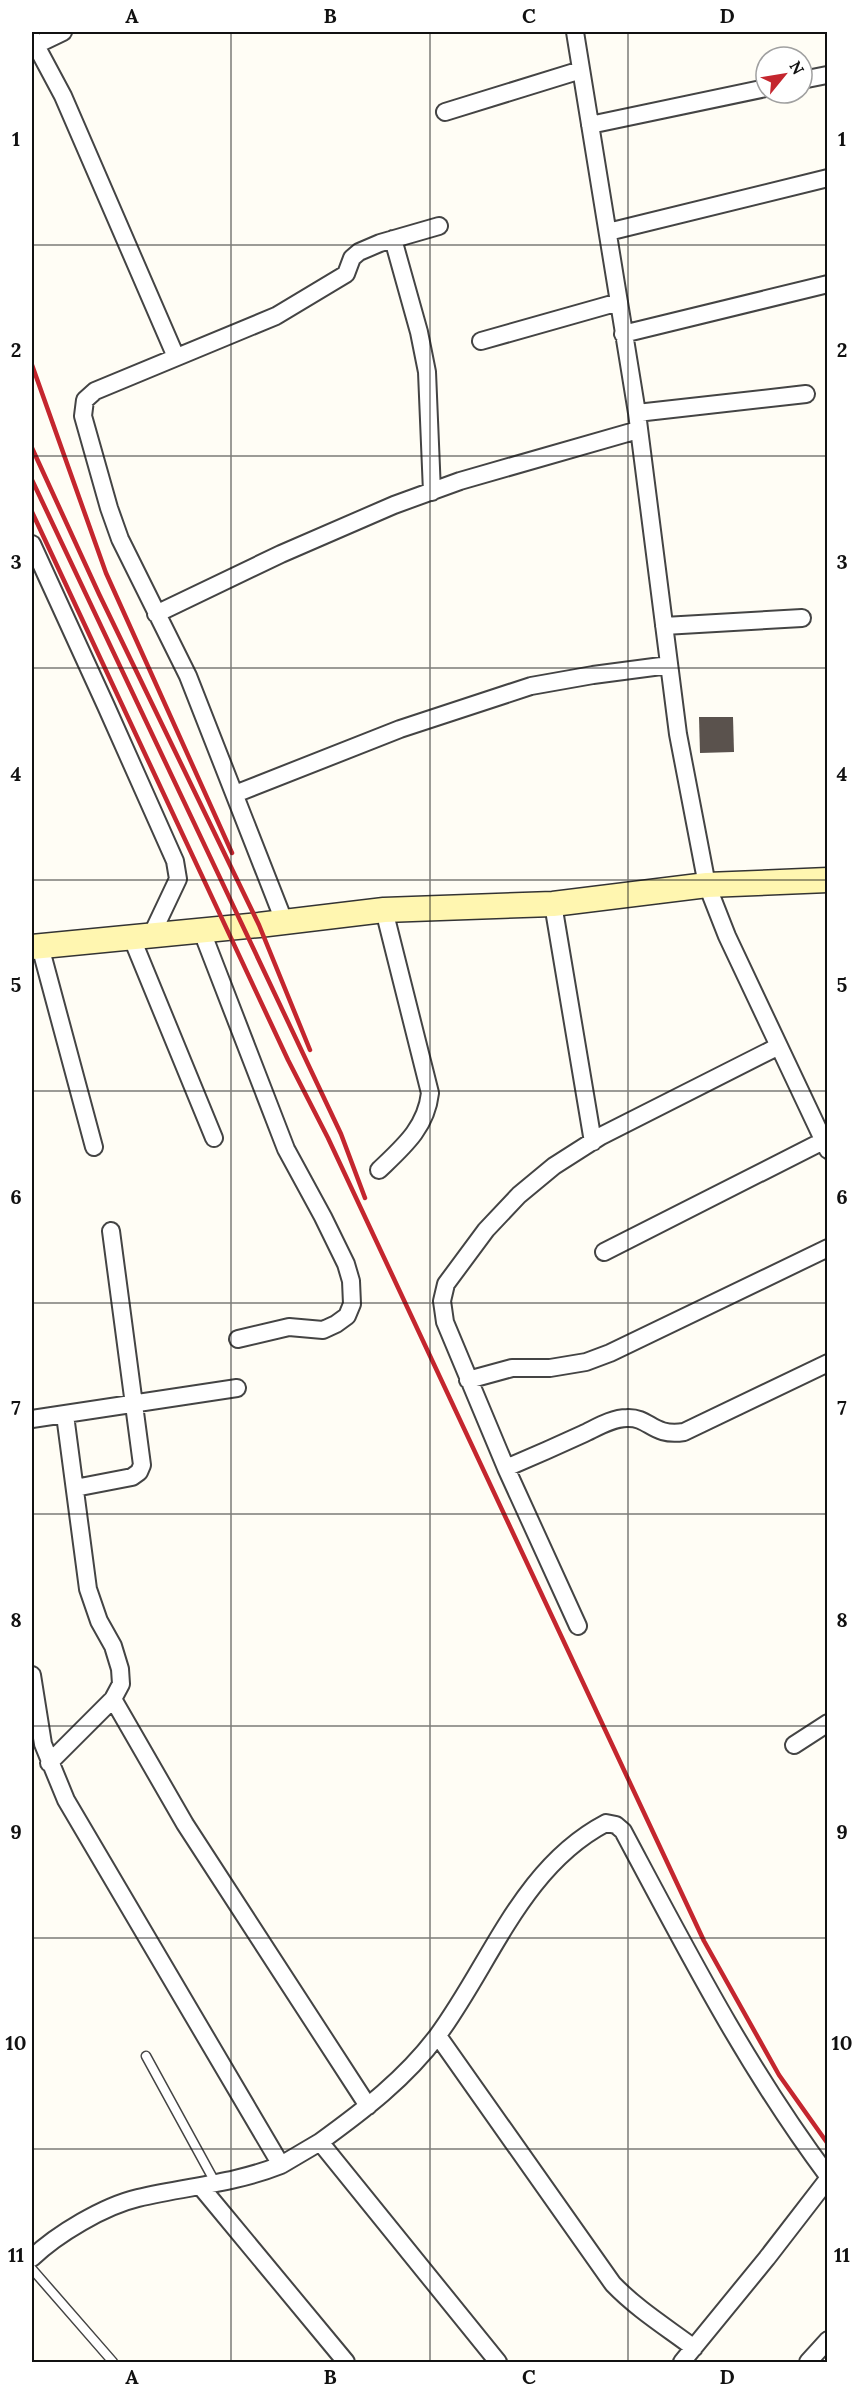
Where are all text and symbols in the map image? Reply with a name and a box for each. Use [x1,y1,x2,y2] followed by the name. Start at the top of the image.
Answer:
[125,3,139,28] text: A
[323,3,337,28] text: B
[522,3,536,28] text: C
[719,3,735,28] text: D
[754,45,814,105] north arrow
[785,57,809,78] text: N
[12,126,20,151] text: 1
[838,126,846,151] text: 1
[11,337,21,362] text: 2
[837,337,847,362] text: 2
[10,549,22,574] text: 3
[836,549,848,574] text: 3
[11,761,22,786] text: 4
[837,761,848,786] text: 4
[11,972,22,997] text: 5
[837,972,848,997] text: 5
[10,1184,22,1209] text: 6
[836,1184,848,1209] text: 6
[11,1395,21,1420] text: 7
[837,1395,847,1420] text: 7
[10,1607,22,1632] text: 8
[836,1607,848,1632] text: 8
[10,1819,22,1844] text: 9
[836,1819,848,1844] text: 9
[6,2030,26,2055] text: 10
[832,2030,852,2055] text: 10
[8,2242,24,2267] text: 11
[834,2242,850,2267] text: 11
[125,2364,139,2389] text: A
[323,2364,337,2389] text: B
[522,2364,536,2389] text: C
[719,2364,735,2389] text: D

